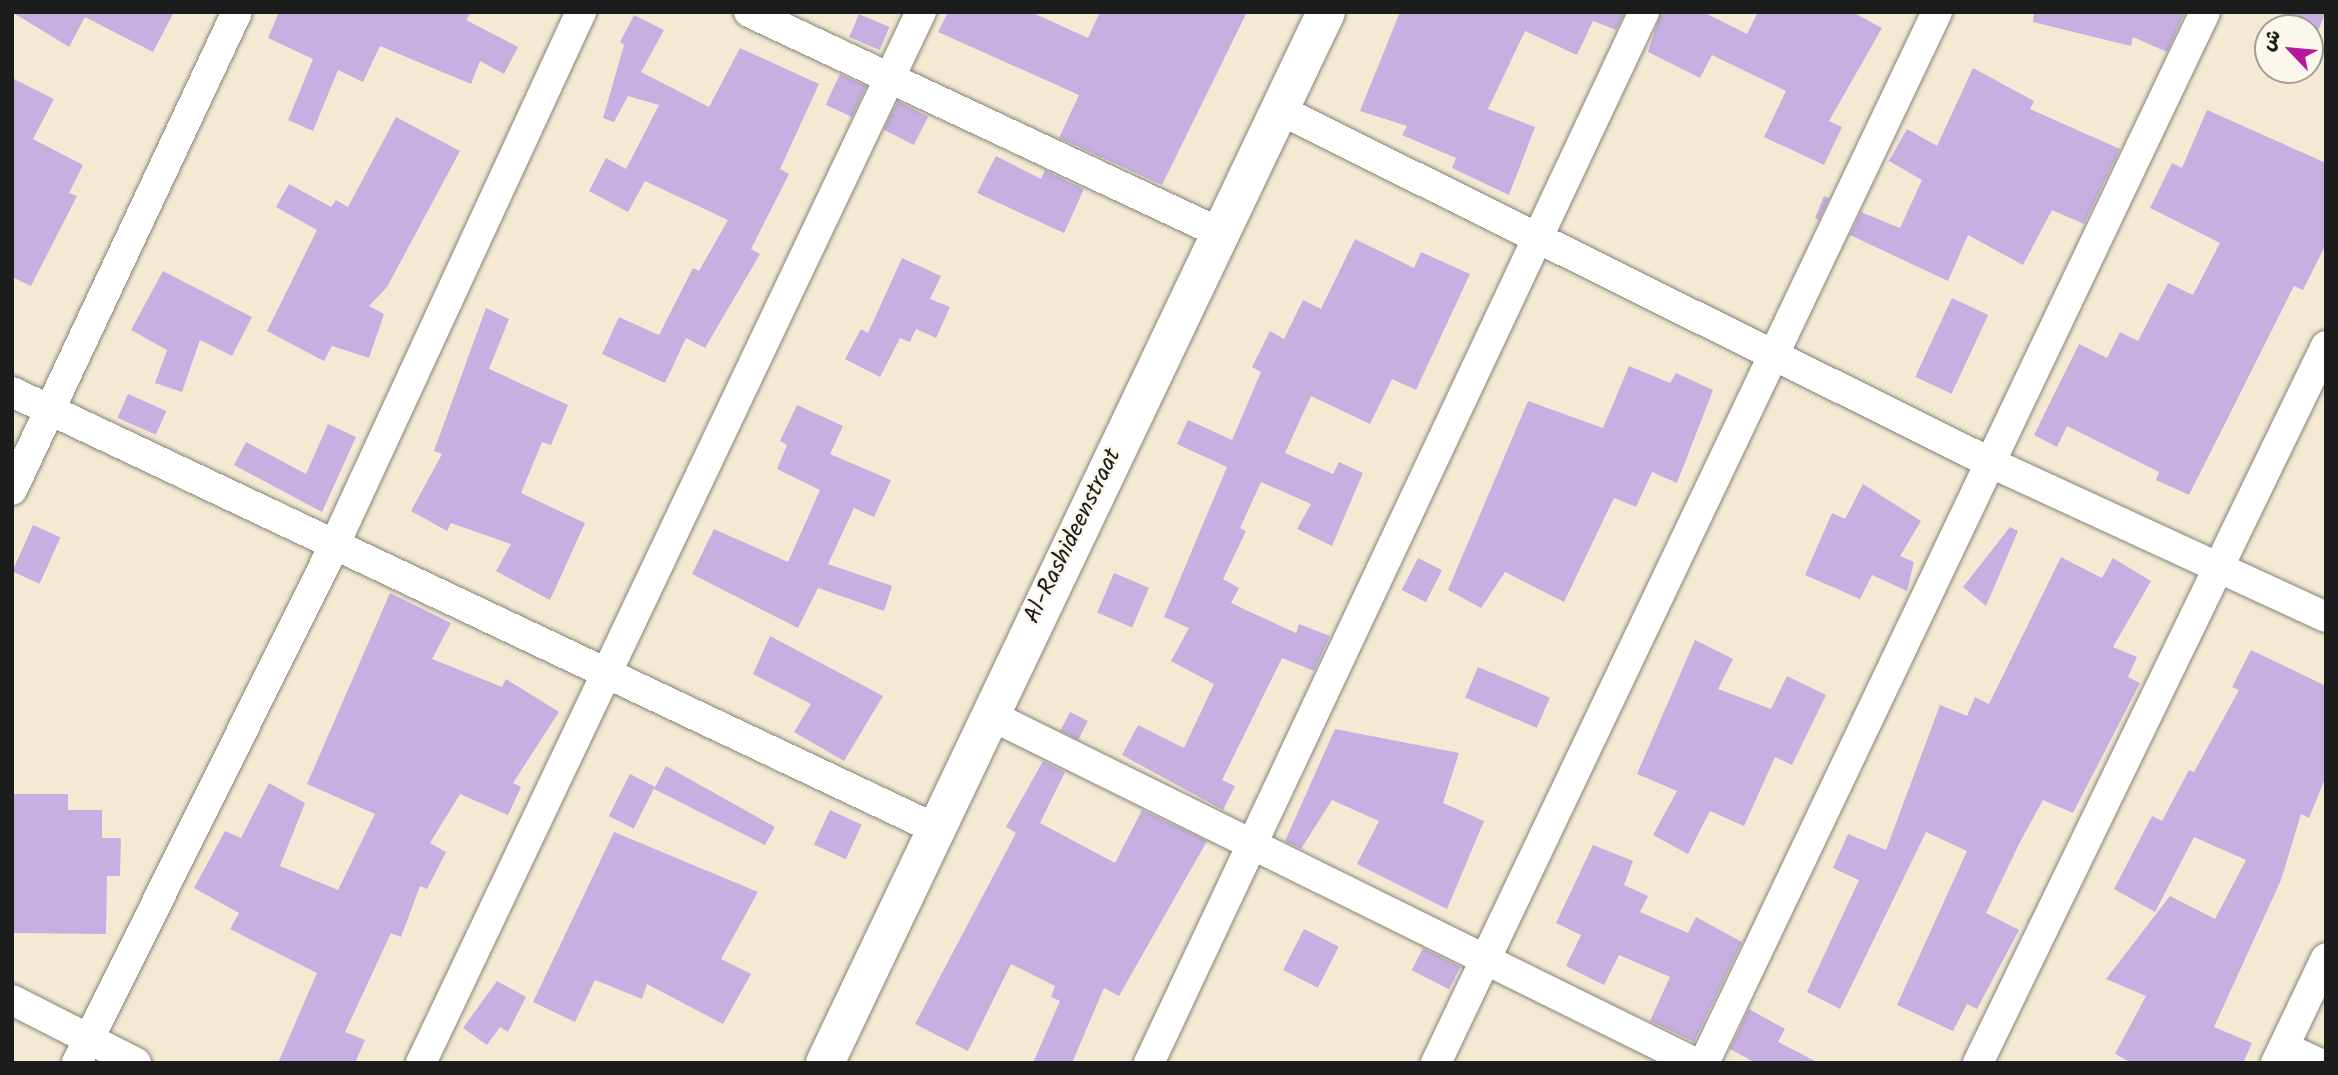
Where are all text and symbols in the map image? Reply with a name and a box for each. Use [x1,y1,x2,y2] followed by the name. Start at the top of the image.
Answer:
[2254,14,2324,84] north arrow
[2254,25,2290,57] text: ش
[1018,444,1128,628] street label: Al-Rashideenstraat

